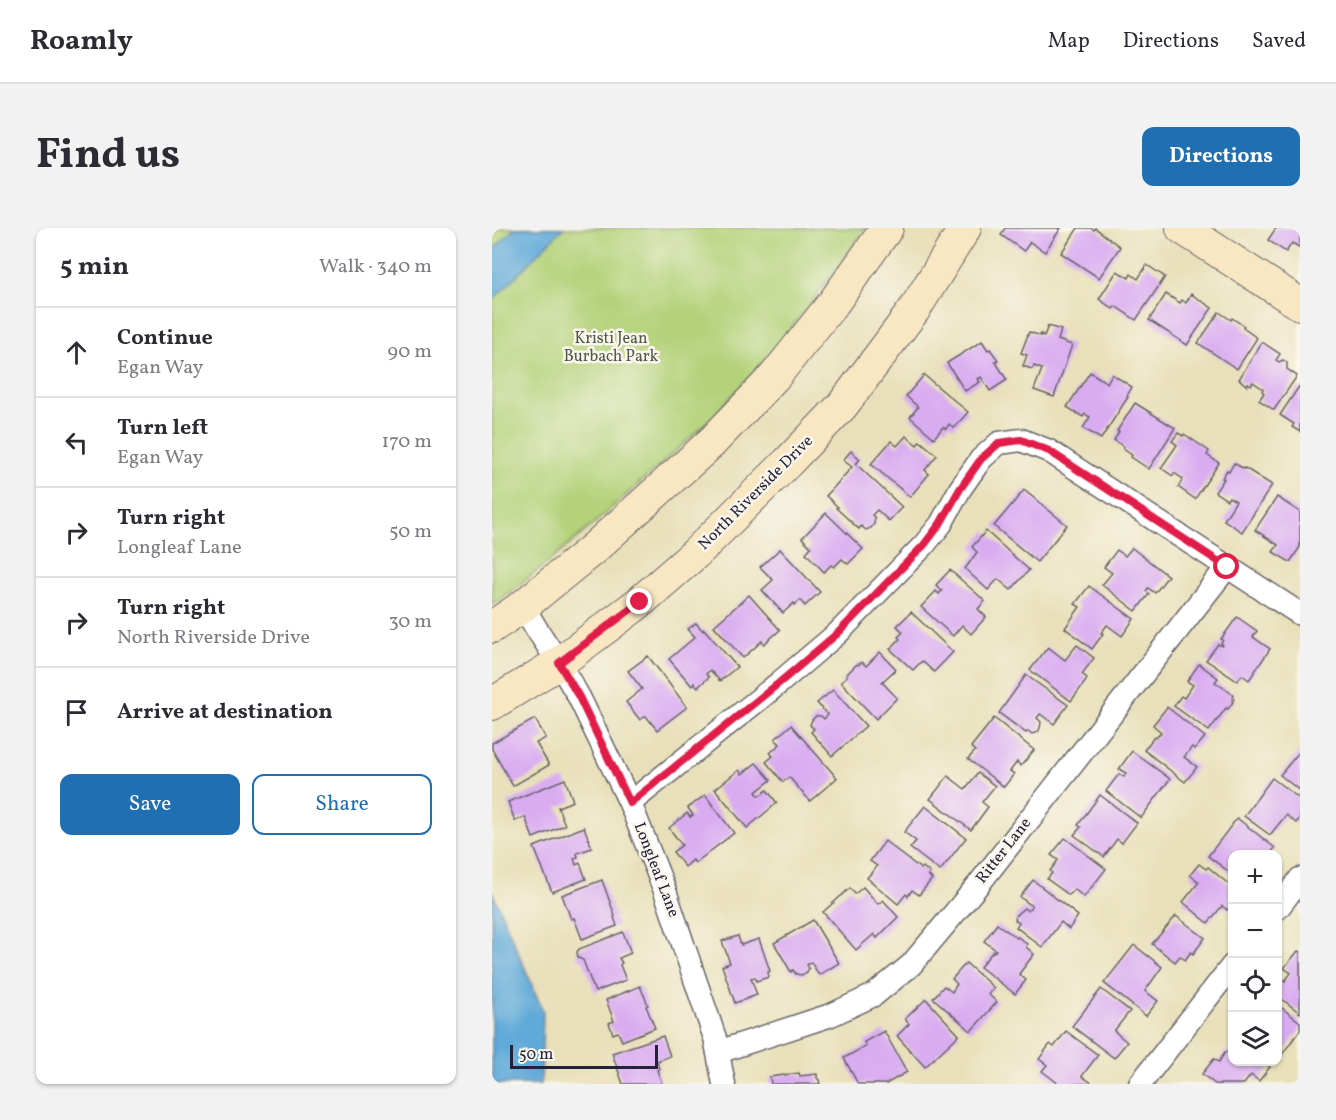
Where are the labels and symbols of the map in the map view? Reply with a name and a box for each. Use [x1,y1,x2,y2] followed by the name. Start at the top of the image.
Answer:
[564,328,659,368] park label: Kristi Jean Burbach Park
[694,431,818,555] street label: North Riverside Drive
[1213,553,1239,579] route start
[626,588,652,614] route end
[971,813,1037,889] street label: Ritter Lane
[628,819,684,921] street label: Longleaf Lane
[510,1042,658,1070] scale bar

